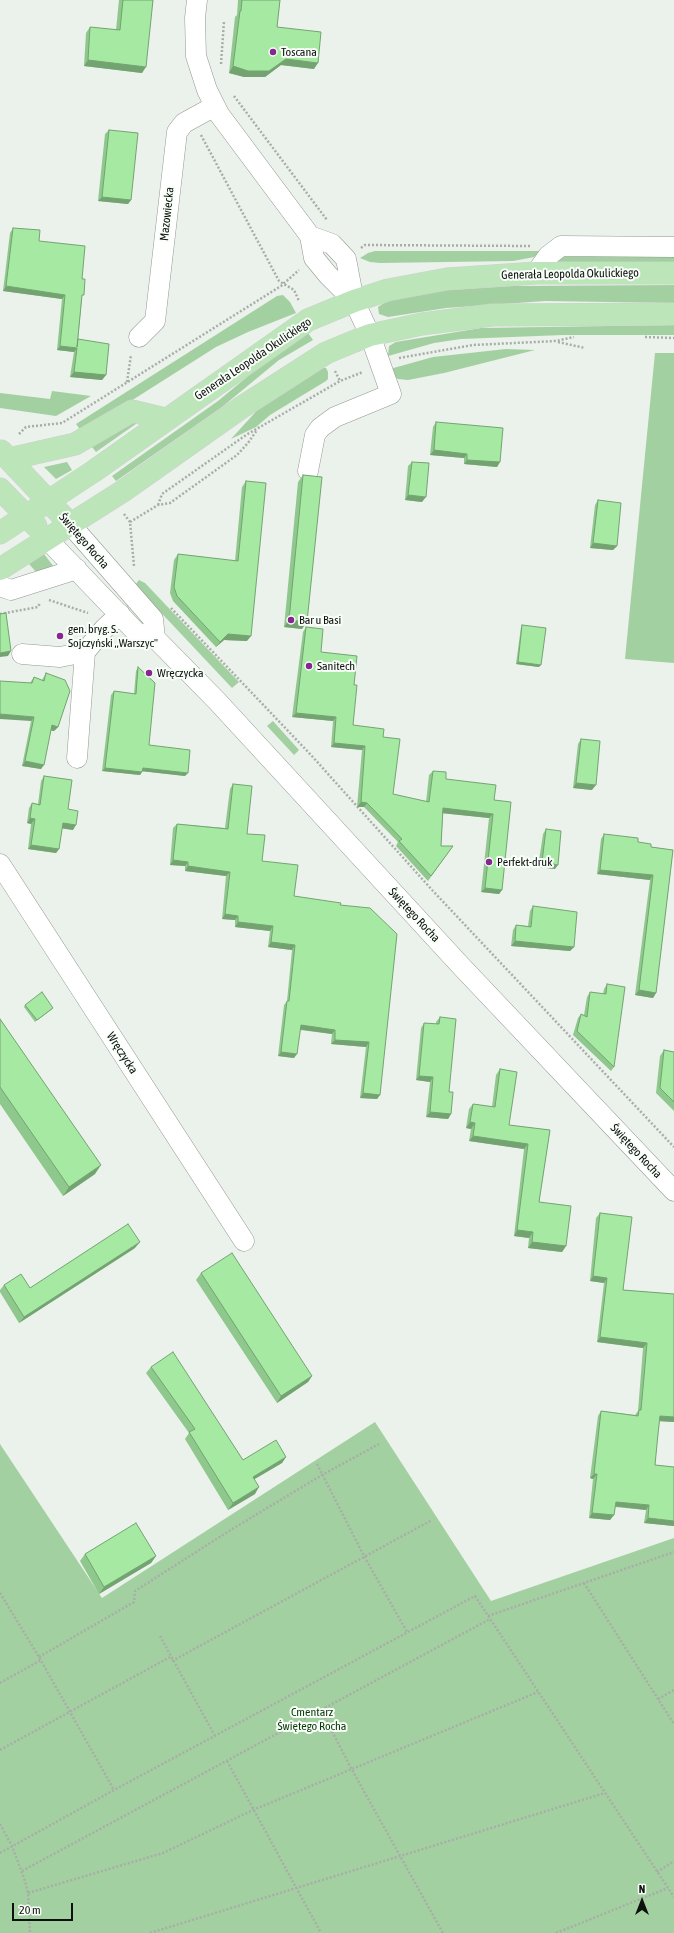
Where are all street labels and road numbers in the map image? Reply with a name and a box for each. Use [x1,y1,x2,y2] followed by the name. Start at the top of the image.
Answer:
[157,186,177,242] street label: Mazowiecka
[501,266,639,282] street label: Generała Leopolda Okulickiego
[192,315,314,403] street label: Generała Leopolda Okulickiego
[56,510,112,572] street label: Świętego Rocha
[385,885,443,945] street label: Świętego Rocha
[103,1030,141,1076] street label: Wręczycka
[607,1121,665,1181] street label: Świętego Rocha

